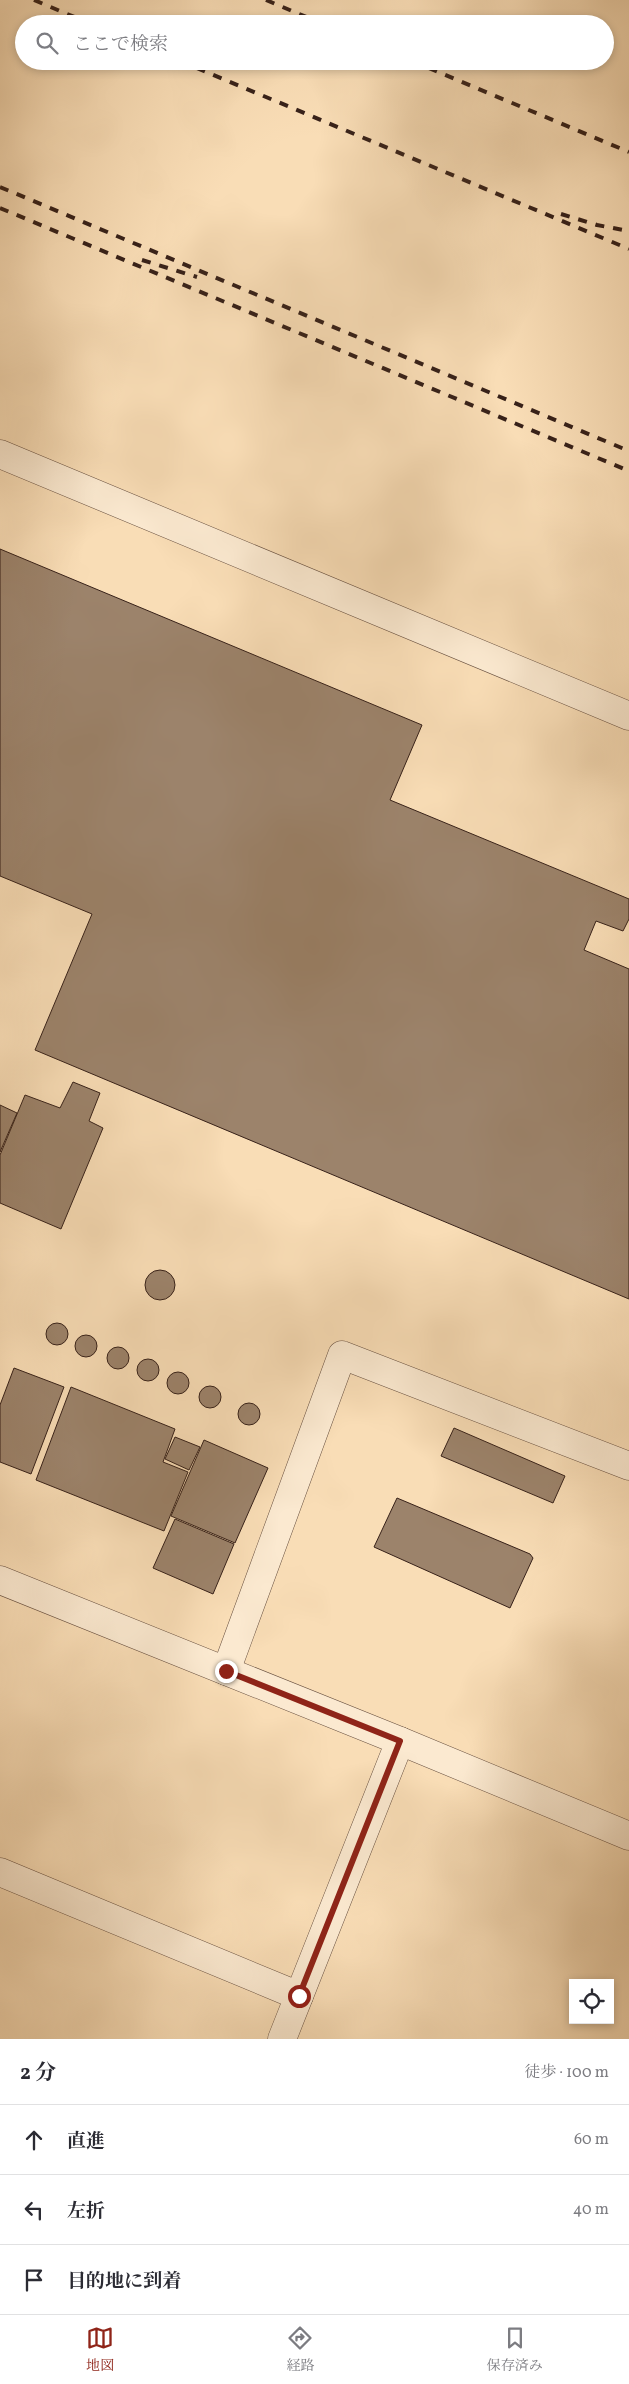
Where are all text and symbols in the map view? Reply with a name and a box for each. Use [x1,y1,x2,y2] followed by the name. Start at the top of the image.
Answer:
[15,15,614,70] search box
[33,29,61,57] icon: search
[73,32,168,58] text: ここで検索
[215,1660,238,1683] route end
[569,1979,614,2024] map controls
[569,1979,614,2024] button: locate
[288,1985,311,2008] route start
[20,2059,56,2088] text: 2 分
[524,2062,609,2084] text: 徒歩 · 100 m
[20,2126,48,2154] icon: ahead
[67,2129,105,2155] text: 直進
[574,2129,609,2151] text: 60 m
[20,2196,48,2224] icon: left
[67,2199,105,2225] text: 左折
[573,2199,609,2221] text: 40 m
[20,2266,48,2294] icon: arrive
[67,2269,181,2295] text: 目的地に到着
[86,2324,114,2376] tab: 地図
[286,2324,314,2376] tab: 経路
[487,2324,543,2376] tab: 保存済み

